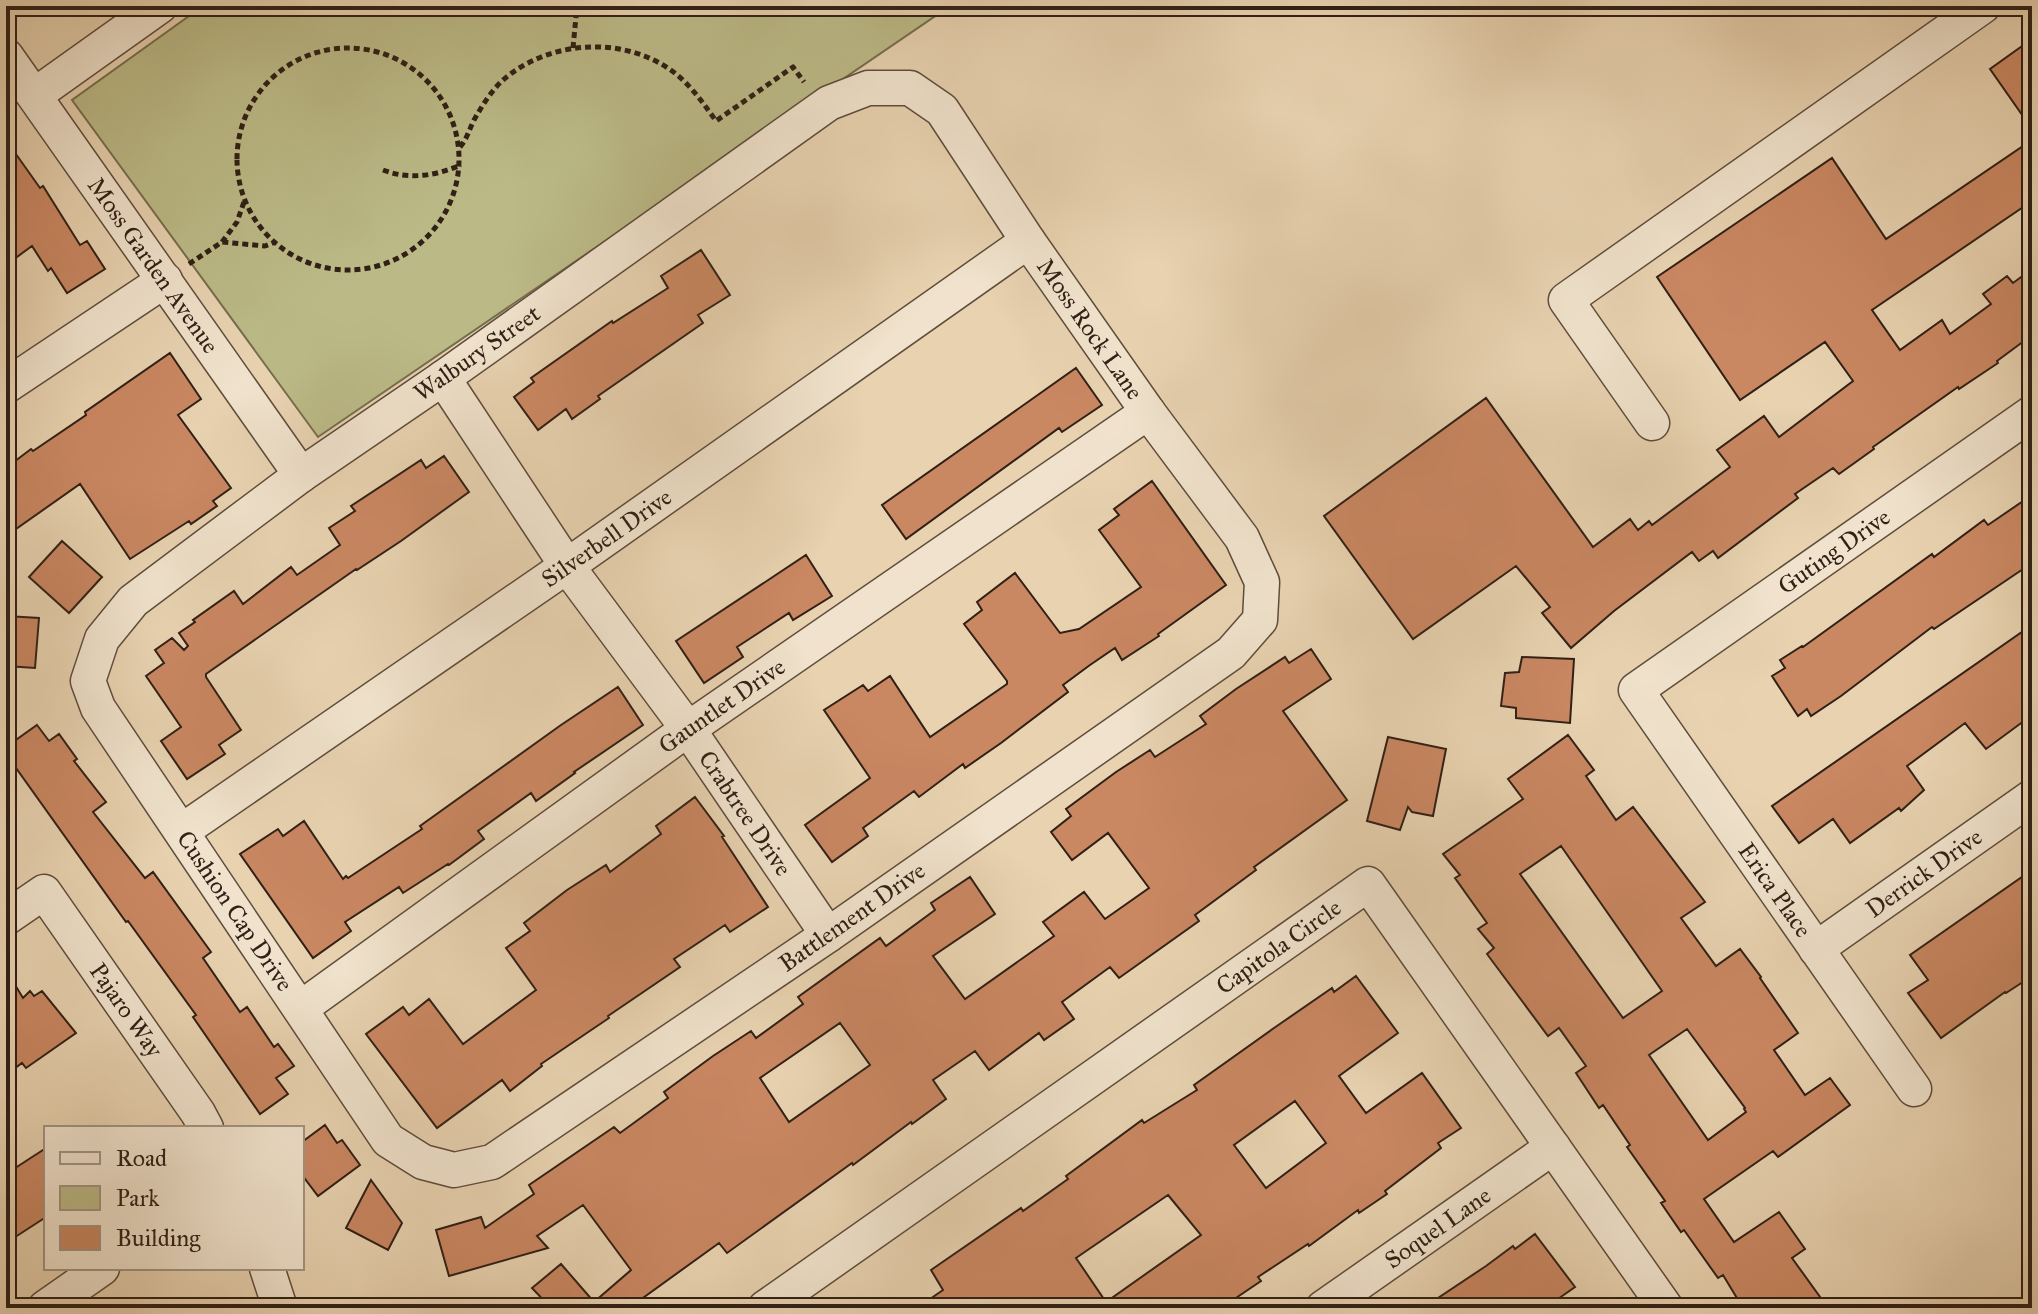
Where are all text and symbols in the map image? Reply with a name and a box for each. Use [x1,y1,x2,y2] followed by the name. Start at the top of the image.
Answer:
[81,172,226,359] street label: Moss Garden Avenue
[1030,253,1150,405] street label: Moss Rock Lane
[408,298,546,408] street label: Walbury Street
[536,482,678,594] street label: Silverbell Drive
[1772,502,1896,601] street label: Guting Drive
[653,652,791,760] street label: Gauntlet Drive
[692,745,798,882] street label: Crabtree Drive
[1860,822,1988,924] street label: Derrick Drive
[170,825,300,997] street label: Cushion Cap Drive
[1732,837,1818,943] street label: Erica Place
[773,856,931,978] street label: Battlement Drive
[1210,893,1347,1001] street label: Capitola Circle
[83,957,170,1064] street label: Pajaro Way
[44,1126,304,1270] legend
[116,1143,167,1173] text: Road
[1379,1180,1497,1275] street label: Soquel Lane
[116,1183,160,1213] text: Park
[116,1223,201,1253] text: Building

